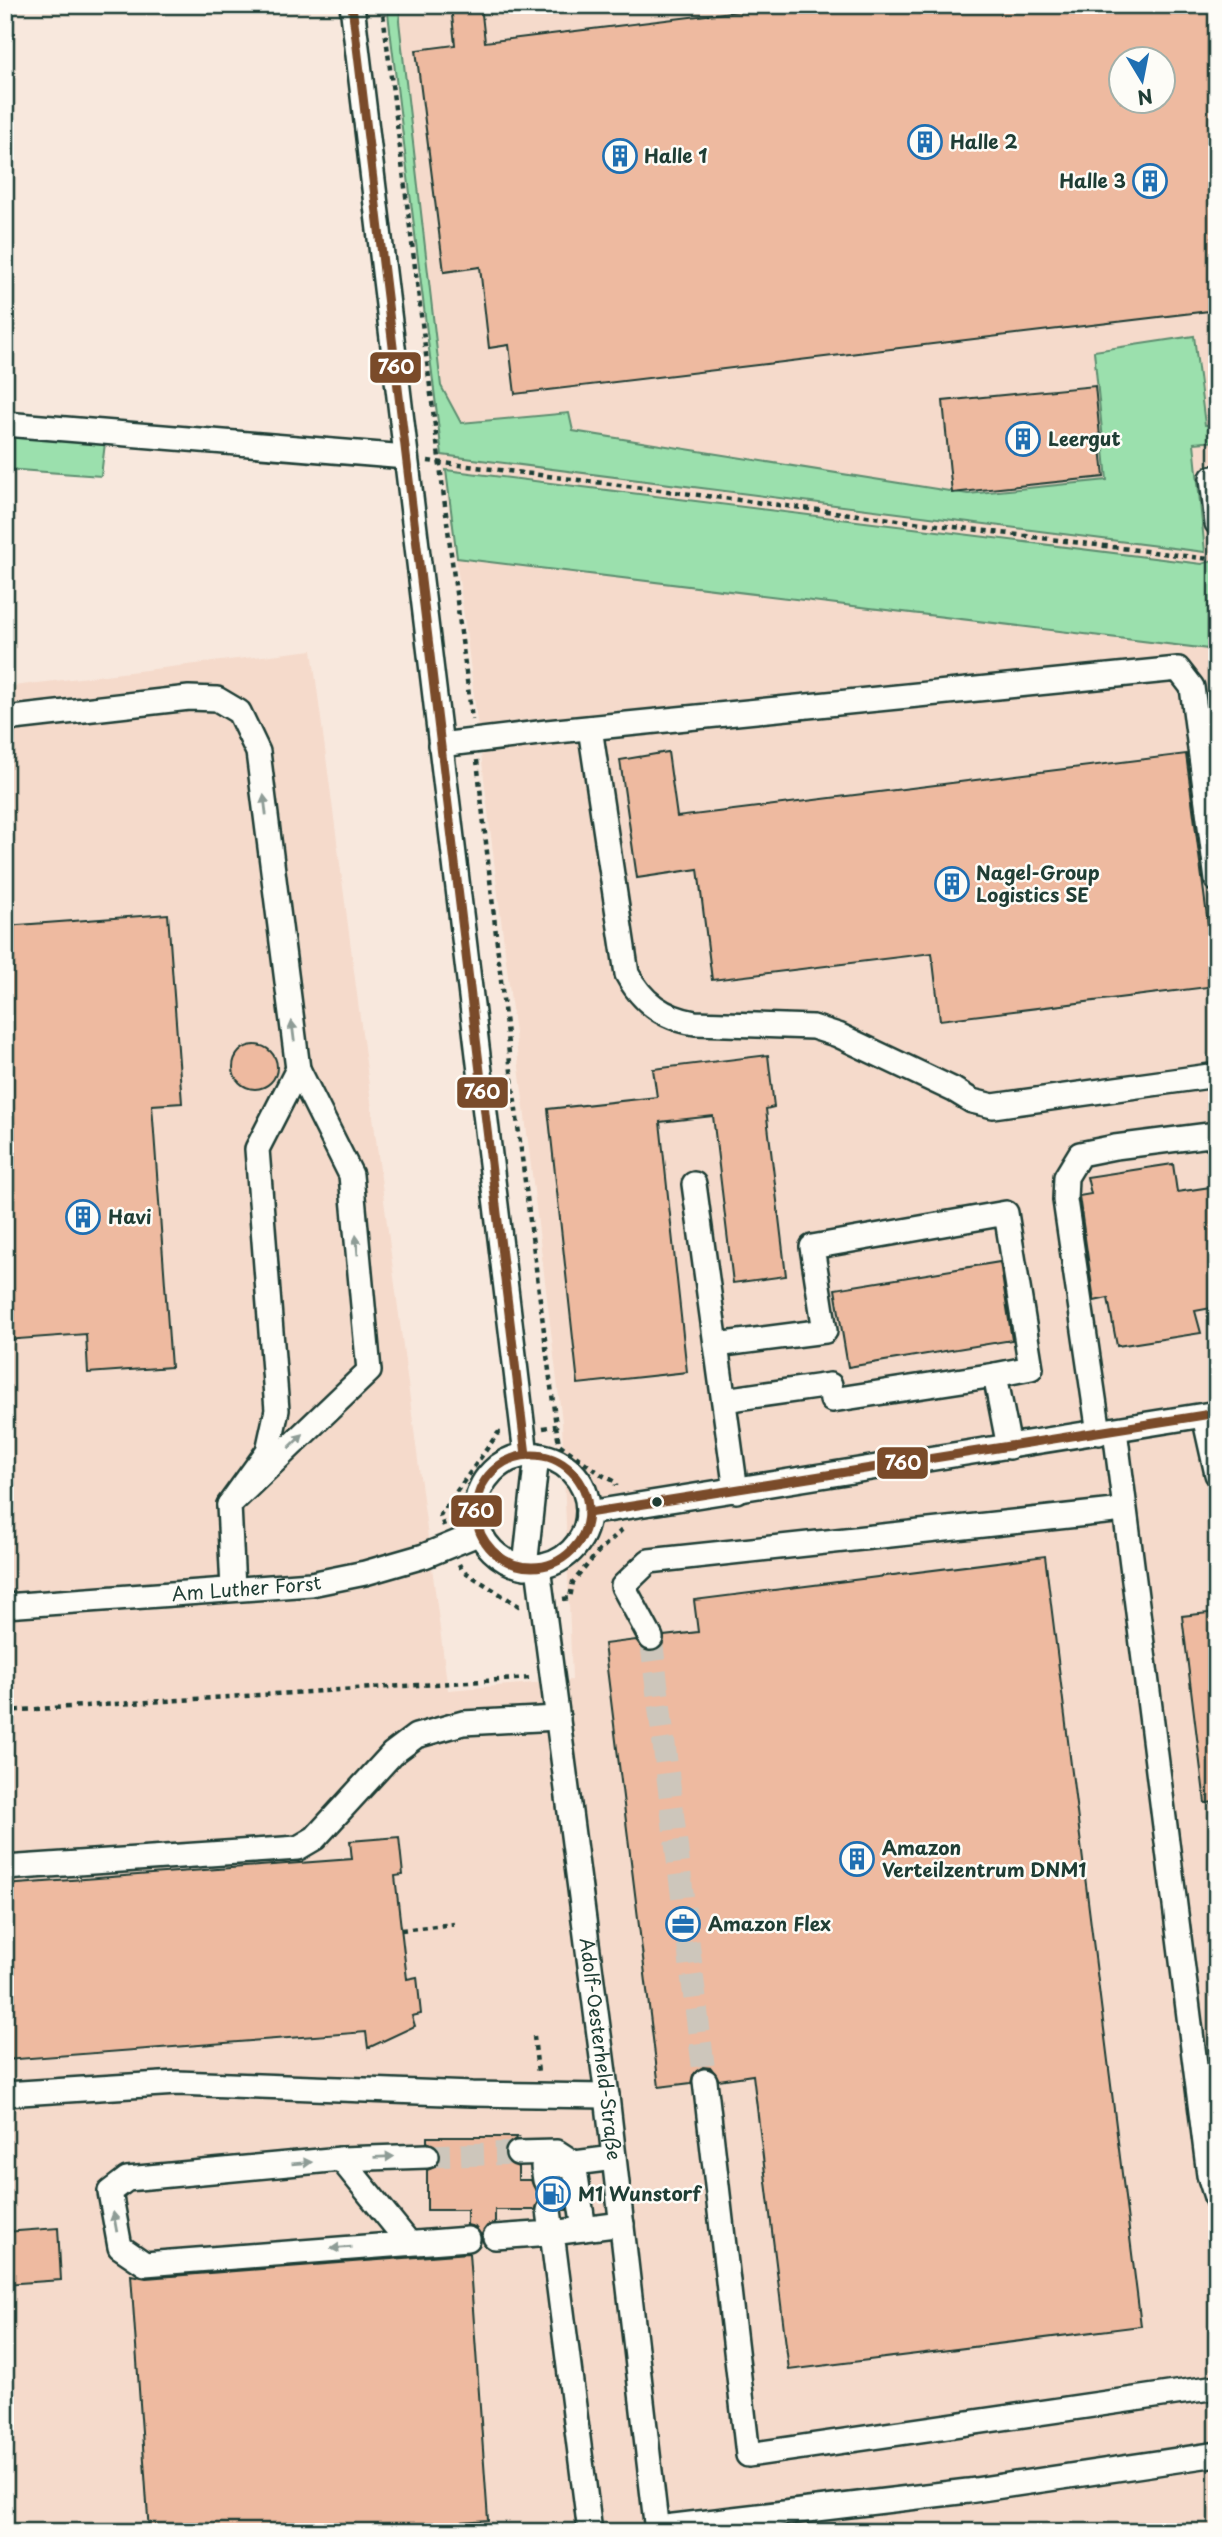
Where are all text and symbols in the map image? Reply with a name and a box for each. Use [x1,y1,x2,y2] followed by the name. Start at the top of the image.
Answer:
[1106,46,1176,116] north arrow
[1135,83,1155,113] text: N
[906,123,944,161] building icon: Halle 2
[950,127,1018,155] place label: Halle 2
[601,137,639,175] building icon: Halle 1
[644,141,707,169] place label: Halle 1
[1131,162,1169,200] building icon: Halle 3
[1059,166,1126,194] place label: Halle 3
[369,351,422,384] line badge: 760
[378,352,414,380] text: 760
[1004,420,1042,458] building icon: Leergut
[1048,424,1121,452] place label: Leergut
[259,794,270,816] one-way arrow
[976,858,1100,908] place label: Nagel-Group Logistics SE
[933,865,971,903] building icon: Nagel-Group Logistics SE
[288,1019,299,1041] one-way arrow
[456,1076,509,1109] line badge: 760
[464,1077,500,1105] text: 760
[64,1198,102,1236] building icon: Havi
[108,1202,152,1230] place label: Havi
[351,1234,362,1256] one-way arrow
[288,1433,305,1450] one-way arrow
[876,1446,929,1480] line badge: 760
[885,1448,921,1476] text: 760
[450,1494,503,1528] line badge: 760
[650,1495,664,1509] unlabelled marker
[458,1496,494,1524] text: 760
[171,1567,324,1607] street label: Am Luther Forst
[882,1833,1086,1883] place label: Amazon Verteilzentrum DNM1
[838,1840,876,1878] building icon: Amazon Verteilzentrum DNM1
[664,1905,702,1943] office icon: Amazon Flex
[708,1909,831,1937] place label: Amazon Flex
[573,1936,629,2162] street label: Adolf-Oesterheld-Straße
[373,2152,395,2163] one-way arrow
[292,2157,314,2168] one-way arrow
[534,2175,572,2213] fuel station icon: M1 Wunstorf
[578,2179,702,2207] place label: M1 Wunstorf
[109,2211,120,2233] one-way arrow
[329,2243,351,2254] one-way arrow

